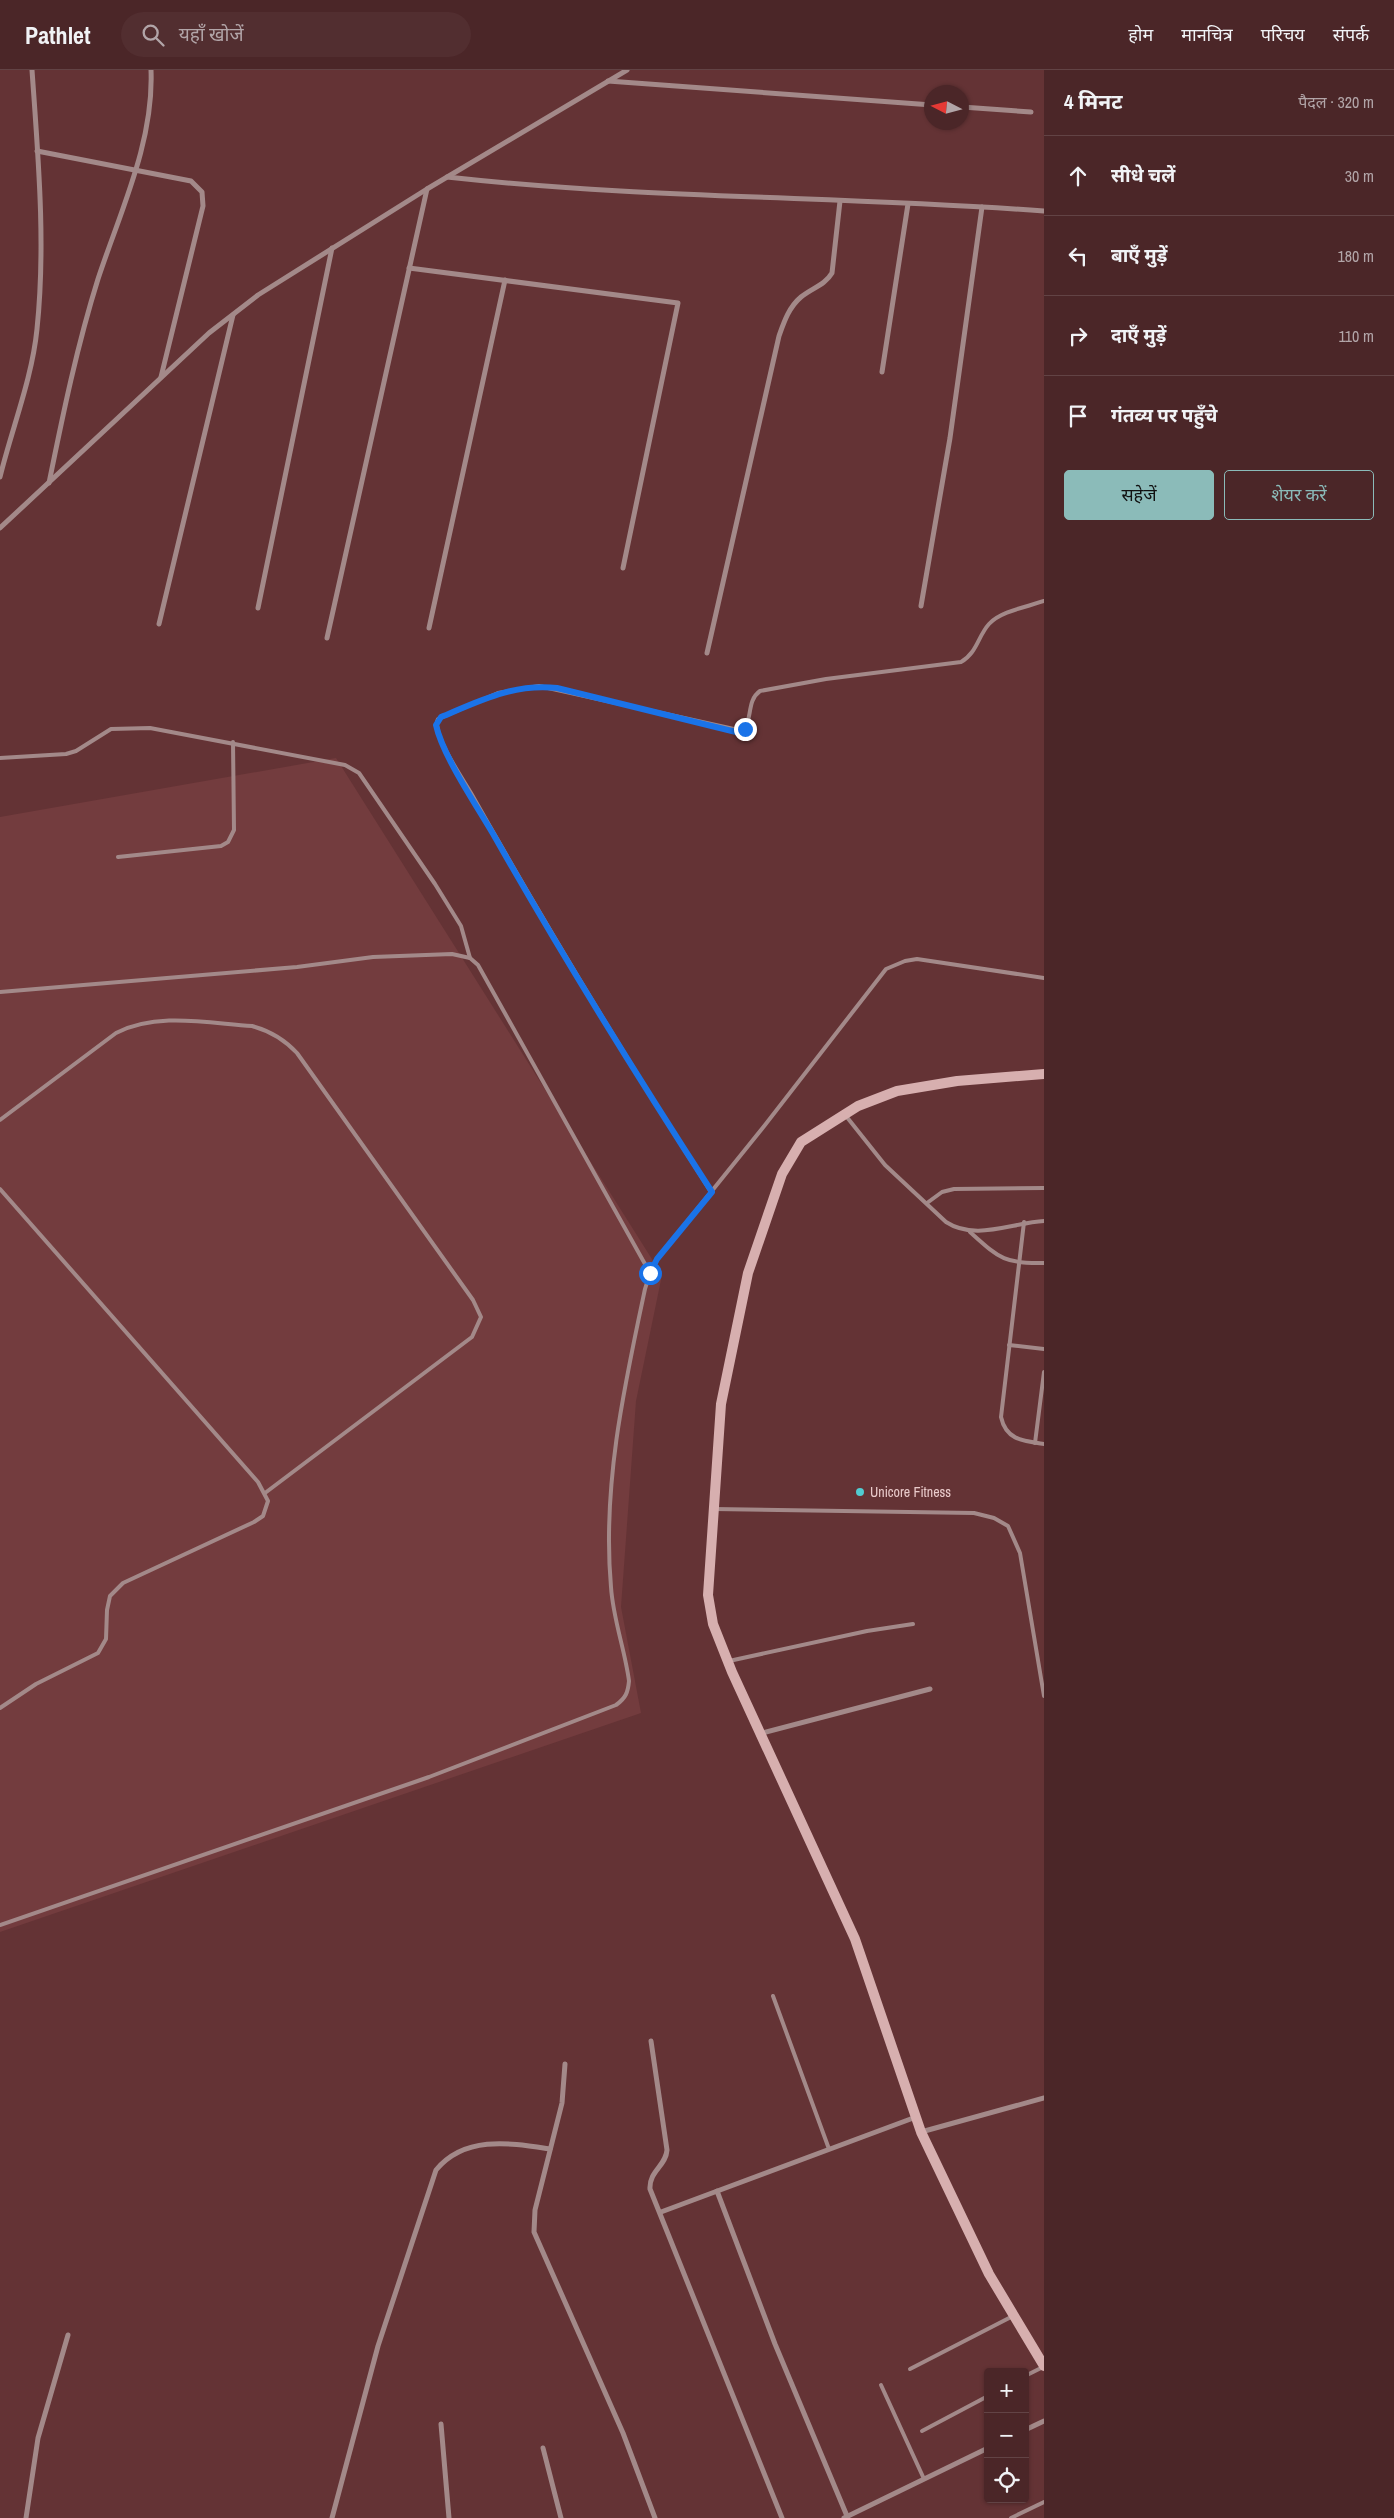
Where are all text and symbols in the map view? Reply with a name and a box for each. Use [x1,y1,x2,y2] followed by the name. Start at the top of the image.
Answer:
[121,12,471,57] search box
[25,19,91,51] text: Pathlet
[139,21,167,49] icon: search
[179,21,244,47] text: यहाँ खोजें
[1128,22,1153,47] text: होम
[1181,22,1233,47] text: मानचित्र
[1261,22,1305,47] text: परिचय
[1333,22,1369,47] text: संपर्क
[924,85,969,130] north arrow
[1064,87,1122,116] text: 4 मिनट
[1298,91,1374,113] text: पैदल · 320 m
[1064,162,1092,190] icon: ahead
[1111,162,1175,188] text: सीधे चलें
[1345,165,1374,187] text: 30 m
[1064,242,1092,270] icon: left
[1111,242,1167,268] text: बाएँ मुड़ें
[1338,245,1374,267] text: 180 m
[1064,322,1092,350] icon: right
[1111,322,1166,348] text: दाएँ मुड़ें
[1338,325,1374,347] text: 110 m
[1064,402,1092,430] icon: arrive
[1111,402,1217,428] text: गंतव्य पर पहुँचे
[1064,470,1214,520] button: सहेजें
[1224,470,1374,520] button: शेयर करें
[734,718,757,741] route end
[639,1262,662,1285] route start
[870,1483,951,1501] place label: Unicore Fitness
[854,1486,866,1498] marker: Unicore Fitness
[984,2368,1029,2503] map controls
[984,2368,1029,2413] button: +
[984,2413,1029,2458] button: −
[984,2458,1029,2503] button: locate

